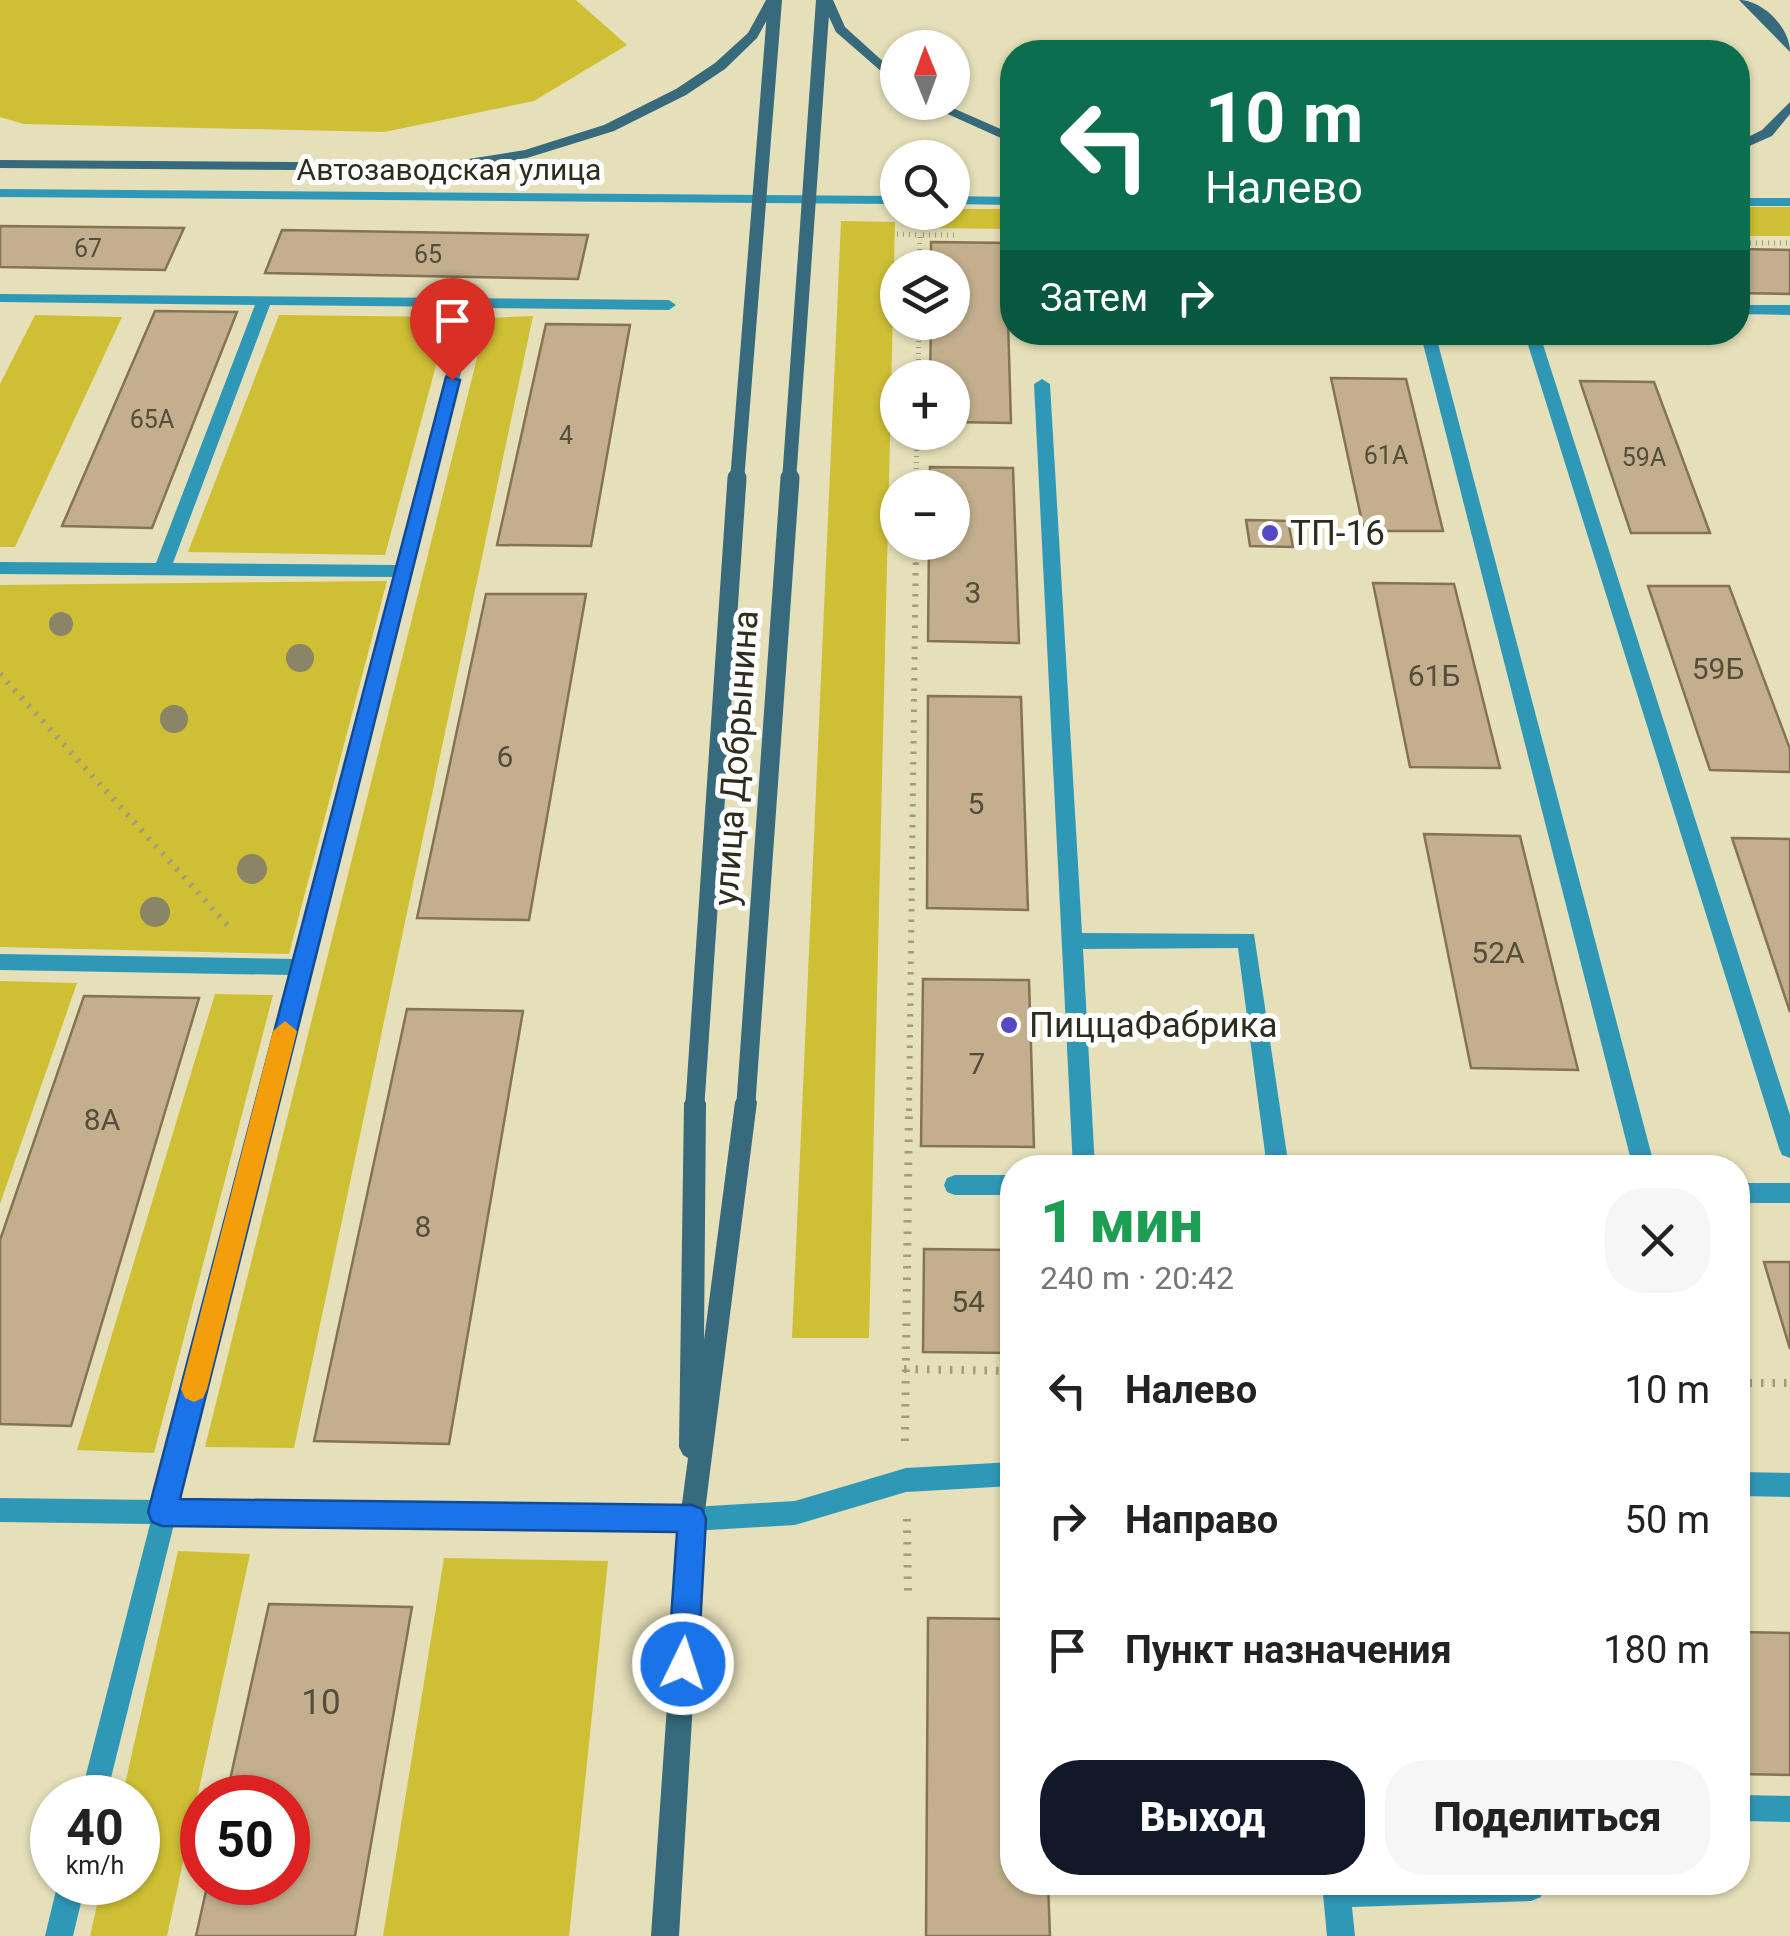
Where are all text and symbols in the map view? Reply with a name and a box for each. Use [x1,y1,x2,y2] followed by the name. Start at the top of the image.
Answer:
[880,30,970,120] north arrow
[880,30,970,560] map controls
[1205,77,1363,159] text: 10 m
[1040,80,1170,210] icon: left
[880,140,970,230] button: search
[297,152,601,187] street label: Автозаводская улица
[1205,161,1363,214] text: Налево
[74,234,102,263] house number: 67
[414,240,442,269] house number: 65
[880,250,970,340] button: layers
[1168,270,1223,325] icon: right
[1040,276,1148,320] text: Затем
[410,278,495,381] pin
[425,293,480,348] icon: arrive
[880,360,970,450] button: +
[130,405,174,434] house number: 65А
[559,421,573,450] house number: 4
[1364,441,1408,470] house number: 61А
[1622,443,1666,472] house number: 59А
[880,470,970,560] button: −
[1290,513,1385,554] place label: ТП-16
[1259,522,1281,544] marker: ТП-16
[965,575,981,610] house number: 3
[705,609,767,907] street label: улица Добрынина
[1692,651,1744,686] house number: 59Б
[1408,658,1460,693] house number: 61Б
[497,739,513,774] house number: 6
[968,786,984,821] house number: 5
[1471,935,1525,970] house number: 52А
[1029,1005,1278,1046] place label: ПиццаФабрика
[998,1014,1020,1036] marker: ПиццаФабрика
[969,1046,985,1081] house number: 7
[84,1102,121,1137] house number: 8А
[1040,1186,1203,1257] text: 1 мин
[1605,1188,1710,1293] button: close
[415,1209,431,1244] house number: 8
[1040,1259,1234,1297] text: 240 m · 20:42
[951,1284,985,1319] house number: 54
[1040,1363,1095,1418] icon: left
[1125,1368,1257,1412] text: Налево
[1625,1368,1710,1412] text: 10 m
[1040,1493,1095,1548] icon: right
[1125,1498,1278,1542] text: Направо
[1625,1498,1710,1542] text: 50 m
[631,1612,735,1716] position arrow
[1040,1623,1095,1678] icon: arrive
[1125,1628,1452,1672] text: Пункт назначения
[1603,1628,1710,1672] text: 180 m
[301,1682,341,1723] house number: 10
[1040,1760,1365,1875] button: Выход
[1385,1760,1710,1875] button: Поделиться
[180,1775,310,1905] speed limit sign: 50
[66,1799,124,1857] text: 40
[66,1851,124,1880] text: km/h

